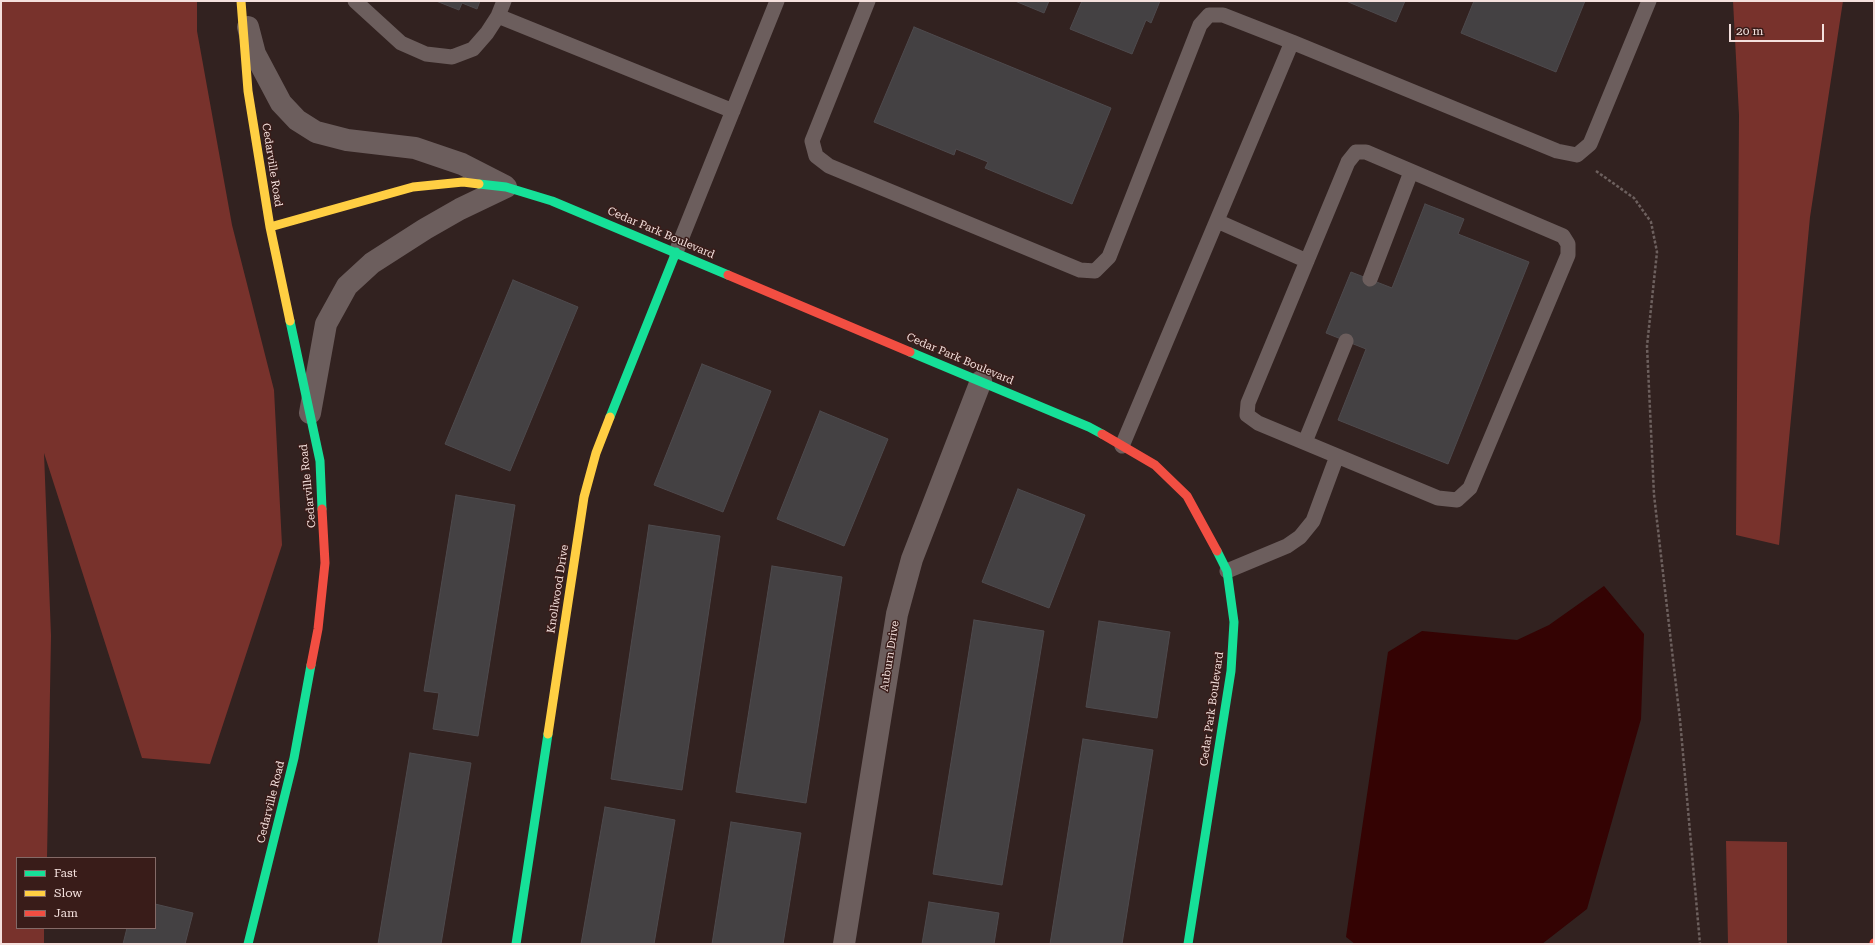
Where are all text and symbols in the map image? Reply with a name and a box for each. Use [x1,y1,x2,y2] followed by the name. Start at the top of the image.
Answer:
[1731,16,1826,42] scale bar
[1736,24,1763,38] text: 20 m
[259,122,285,208] street label: Cedarville Road
[605,204,717,262] street label: Cedar Park Boulevard
[904,330,1016,388] street label: Cedar Park Boulevard
[297,443,319,529] street label: Cedarville Road
[544,544,572,634] street label: Knollwood Drive
[878,620,902,692] street label: Auburn Drive
[1197,651,1227,767] street label: Cedar Park Boulevard
[254,759,288,845] street label: Cedarville Road
[16,857,156,929] legend
[54,866,77,880] text: Fast
[54,886,82,900] text: Slow
[54,906,78,920] text: Jam

